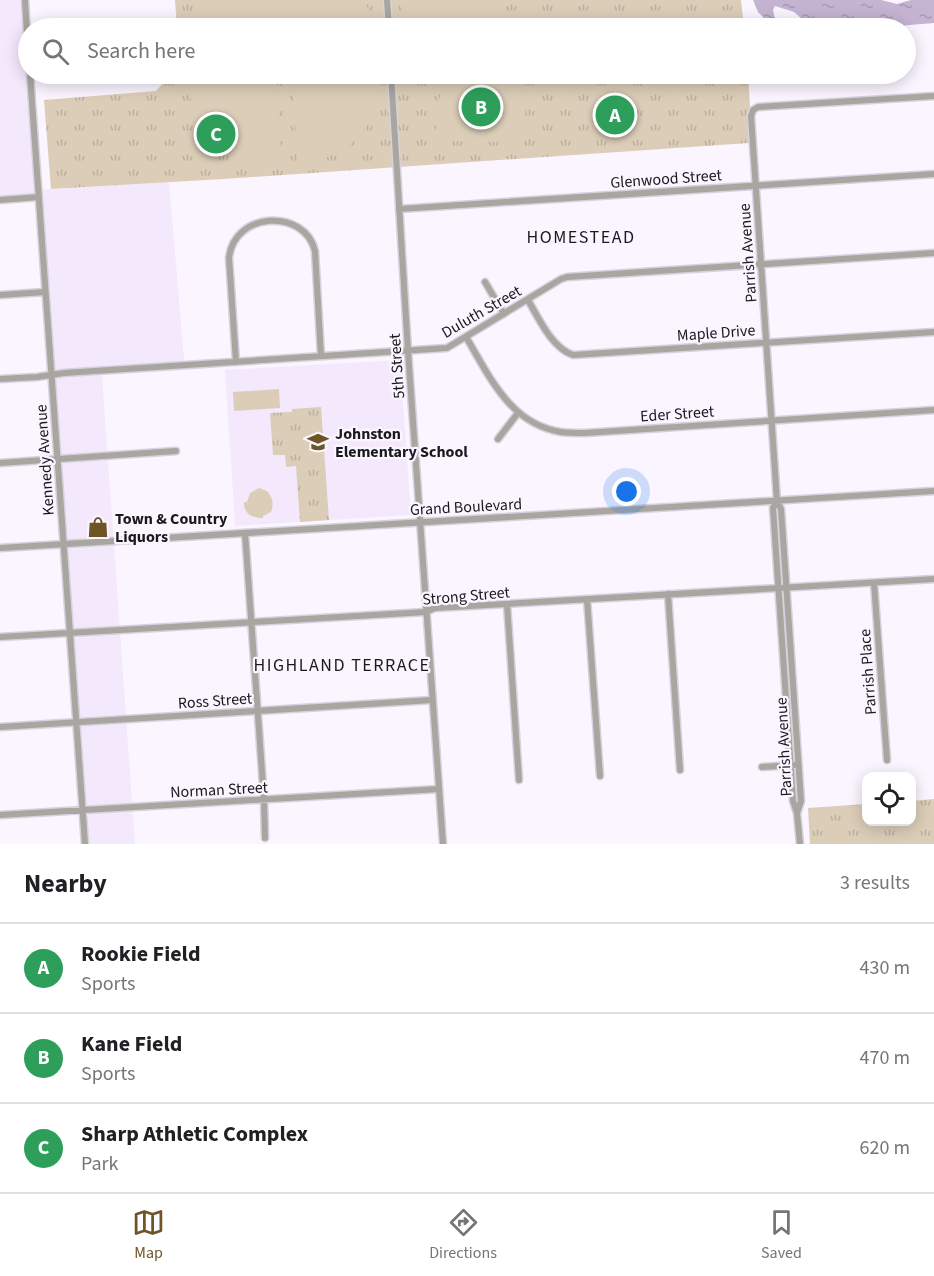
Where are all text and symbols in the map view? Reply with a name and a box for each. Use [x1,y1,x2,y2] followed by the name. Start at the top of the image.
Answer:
[18,18,916,84] search box
[39,35,72,68] icon: search
[87,35,195,67] text: Search here
[462,84,500,130] pin: B
[596,92,634,138] pin: A
[196,112,236,156] pin: C
[610,164,723,194] street label: Glenwood Street
[734,203,762,303] street label: Parrish Avenue
[527,225,636,250] district label: HOMESTEAD
[438,280,526,344] street label: Duluth Street
[676,319,756,347] street label: Maple Drive
[384,332,410,399] street label: 5th Street
[639,400,715,428] street label: Eder Street
[30,404,60,516] street label: Kennedy Avenue
[335,423,468,463] place label: Johnston Elementary School
[306,430,330,454] school or university icon: Johnston Elementary School
[612,477,641,506] your location
[409,493,523,521] street label: Grand Boulevard
[115,508,228,548] place label: Town & Country Liquors
[86,515,110,539] shop icon: Town & Country Liquors
[421,581,511,611] street label: Strong Street
[854,628,882,716] street label: Parrish Place
[253,653,431,678] district label: HIGHLAND TERRACE
[177,687,253,715] street label: Ross Street
[770,697,798,797] street label: Parrish Avenue
[862,772,916,826] map controls
[862,772,916,826] button: locate
[170,776,269,804] street label: Norman Street
[24,865,107,902] text: Nearby
[840,869,910,897] text: 3 results
[81,938,201,970] text: Rookie Field
[38,954,49,982] text: A
[860,954,910,982] text: 430 m
[81,970,136,998] text: Sports
[81,1028,182,1060] text: Kane Field
[37,1044,50,1072] text: B
[860,1044,910,1072] text: 470 m
[81,1060,136,1088] text: Sports
[81,1118,308,1150] text: Sharp Athletic Complex
[38,1134,49,1162] text: C
[860,1134,910,1162] text: 620 m
[81,1150,118,1178] text: Park
[132,1206,165,1264] tab: Map
[429,1206,497,1264] tab: Directions
[761,1206,802,1264] tab: Saved

